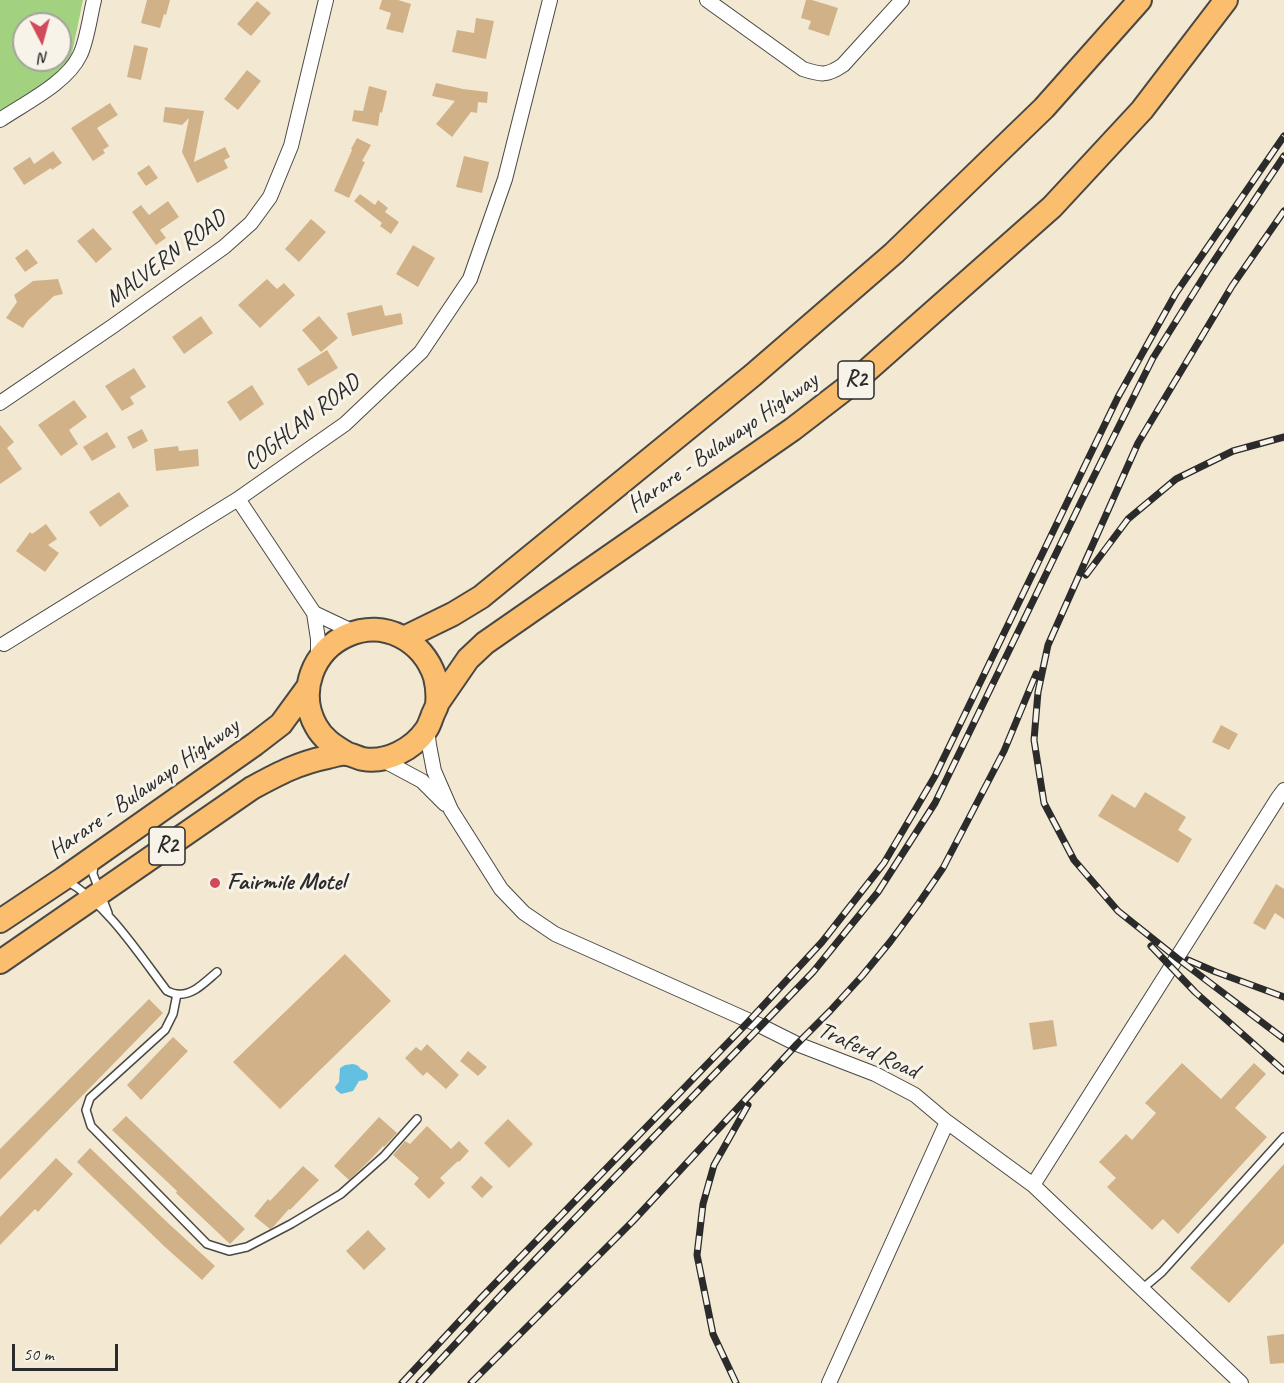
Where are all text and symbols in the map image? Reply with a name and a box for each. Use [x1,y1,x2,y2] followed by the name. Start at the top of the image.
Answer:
[12,12,72,72] north arrow
[38,47,50,68] text: N
[100,204,232,314] street label: MALVERN ROAD
[838,361,874,399] road number: R2
[622,366,824,520] street label: Harare - Bulawayo Highway
[238,369,366,477] street label: COGHLAN ROAD
[43,712,245,866] street label: Harare - Bulawayo Highway
[149,827,185,865] road number: R2
[227,869,345,897] place label: Fairmile Motel
[208,876,222,890] marker: Fairmile Motel
[813,1016,923,1086] street label: Traferd Road
[15,1332,122,1370] scale bar
[23,1343,54,1365] text: 50 m

